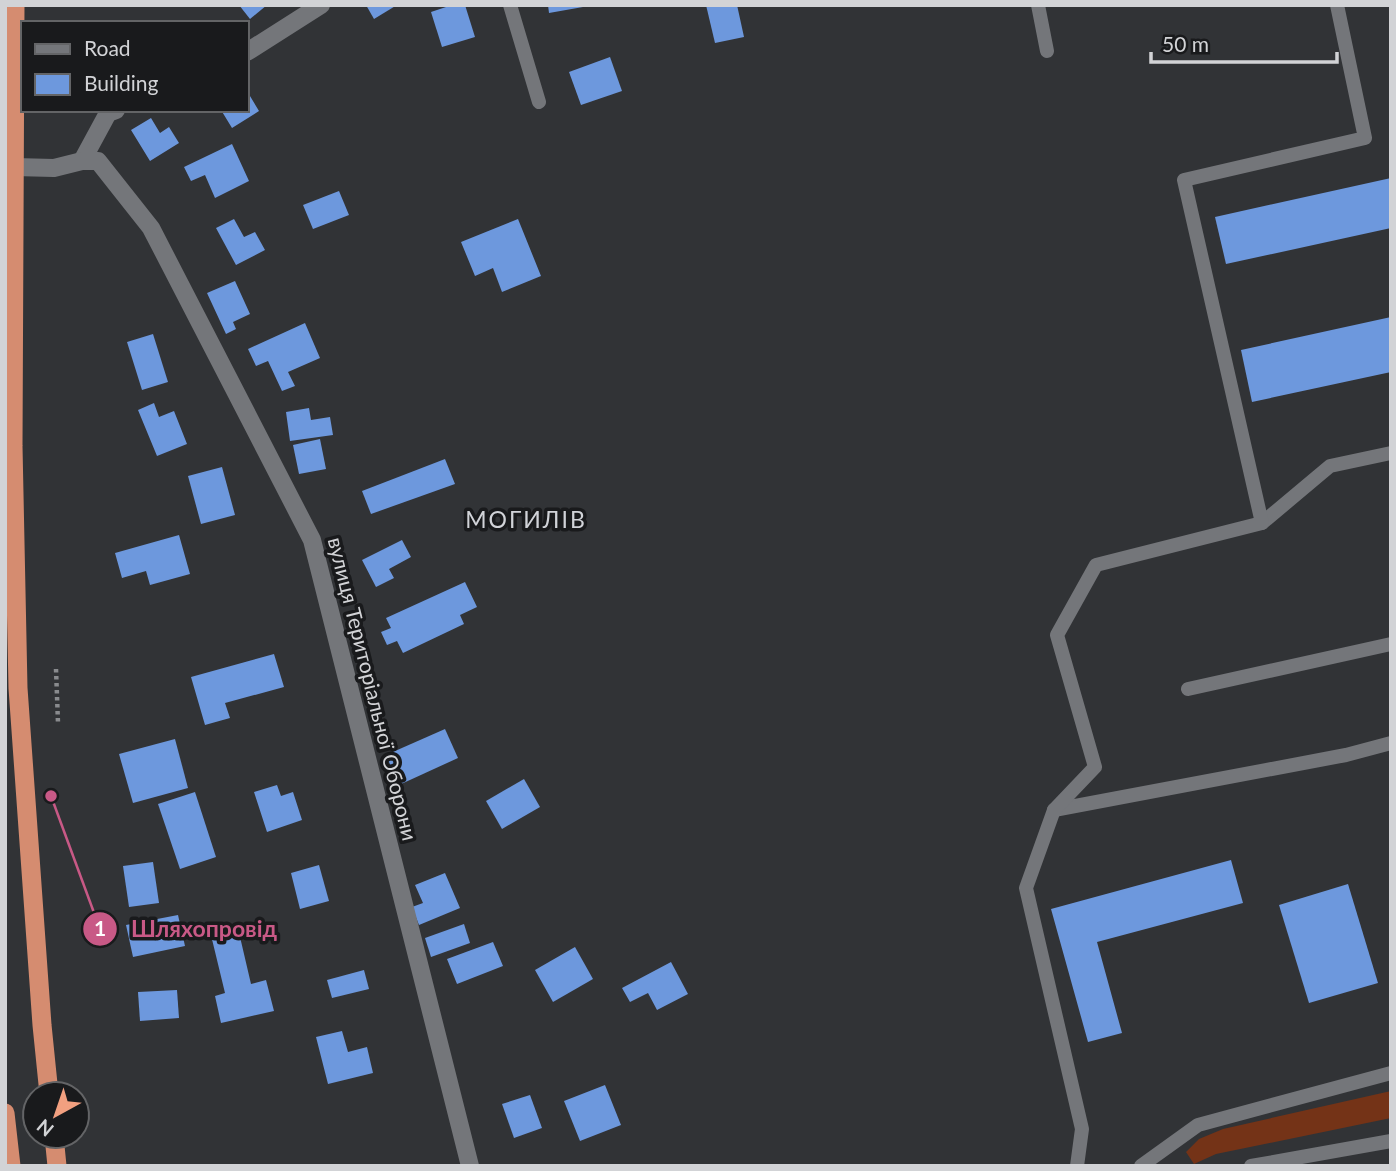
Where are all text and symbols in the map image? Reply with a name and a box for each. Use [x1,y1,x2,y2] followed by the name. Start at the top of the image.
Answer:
[21,21,248,112] legend
[1151,21,1336,65] scale bar
[1162,31,1209,56] text: 50 m
[84,35,131,60] text: Road
[84,70,159,95] text: Building
[465,505,587,533] district label: МОГИЛІВ
[324,534,423,843] street label: вулиця Територіальної Оборони
[82,907,292,951] callout: Шляхопровід
[131,914,278,942] text: Шляхопровід
[94,915,106,940] text: 1
[21,1080,91,1150] north arrow
[32,1115,58,1142] text: N

